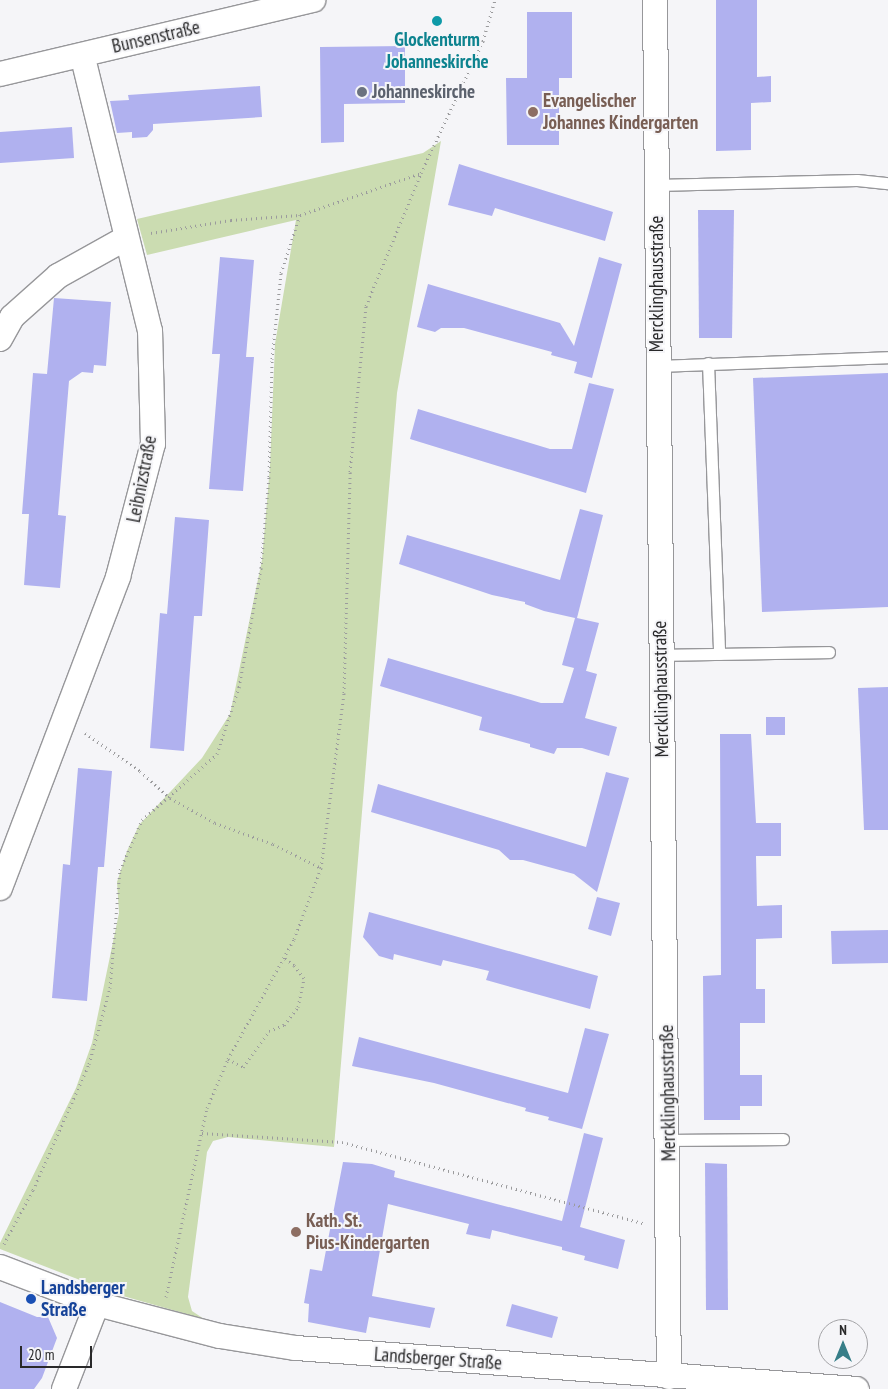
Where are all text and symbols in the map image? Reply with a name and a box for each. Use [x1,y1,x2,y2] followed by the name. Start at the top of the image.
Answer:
[431,15,443,27] marker: Glockenturm Johanneskirche
[110,16,202,58] street label: Bunsenstraße
[385,29,489,73] place label: Glockenturm Johanneskirche
[372,81,475,103] place label: Johanneskirche
[356,86,368,98] marker: Johanneskirche
[543,90,698,134] place label: Evangelischer Johannes Kindergarten
[527,106,539,118] marker: Evangelischer Johannes Kindergarten
[646,216,668,352] street label: Mercklinghausstraße
[122,434,162,524] street label: Leibnizstraße
[648,621,674,757] street label: Mercklinghausstraße
[655,1025,681,1161] street label: Mercklinghausstraße
[306,1210,429,1254] place label: Kath. St. Pius-Kindergarten
[290,1226,302,1238] marker: Kath. St. Pius-Kindergarten
[41,1277,125,1321] place label: Landsberger Straße
[25,1293,37,1305] marker: Landsberger Straße
[818,1319,868,1369] north arrow
[839,1321,847,1339] text: N
[22,1336,95,1368] scale bar
[373,1343,503,1375] street label: Landsberger Straße
[28,1345,54,1364] text: 20 m

